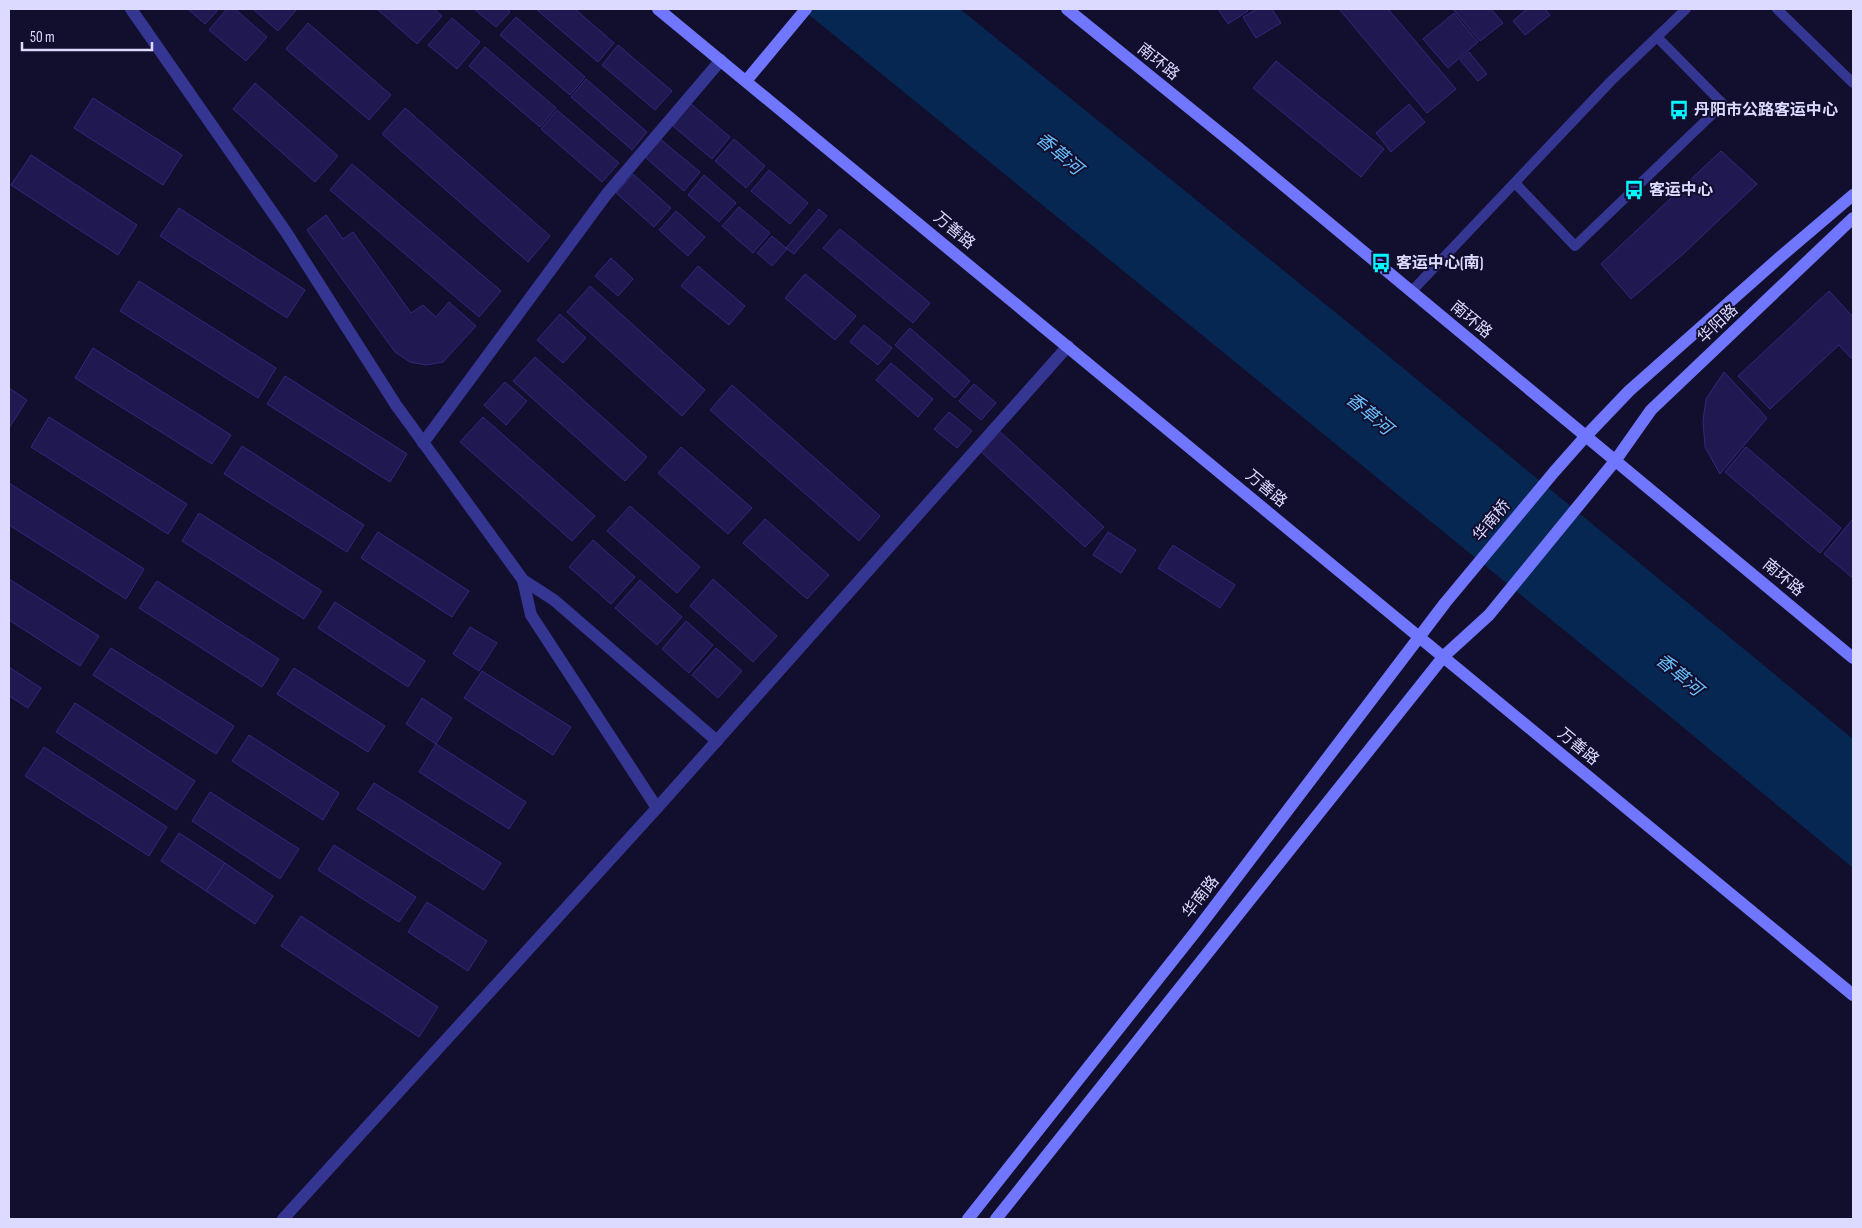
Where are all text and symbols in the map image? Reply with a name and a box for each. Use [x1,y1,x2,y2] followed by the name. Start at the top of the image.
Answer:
[22,20,152,52] scale bar
[30,28,55,47] text: 50 m
[1133,40,1183,84] street label: 南环路
[1668,99,1690,121] bus stop icon: 丹阳市公路客运中心
[1694,101,1838,120] place label: 丹阳市公路客运中心
[1032,129,1089,181] water label: 香草河
[1623,179,1645,201] bus stop icon: 客运中心
[1649,181,1713,200] place label: 客运中心
[930,208,978,254] street label: 万善路
[1370,252,1392,274] bus stop icon: 客运中心(南)
[1396,254,1483,273] place label: 客运中心(南)
[1447,297,1495,343] street label: 南环路
[1694,301,1742,347] street label: 华阳路
[1342,389,1399,441] water label: 香草河
[1242,466,1290,512] street label: 万善路
[1469,497,1515,545] street label: 华南桥
[1759,555,1807,601] street label: 南环路
[1652,650,1709,702] water label: 香草河
[1554,724,1602,770] street label: 万善路
[1179,872,1223,922] street label: 华南路

